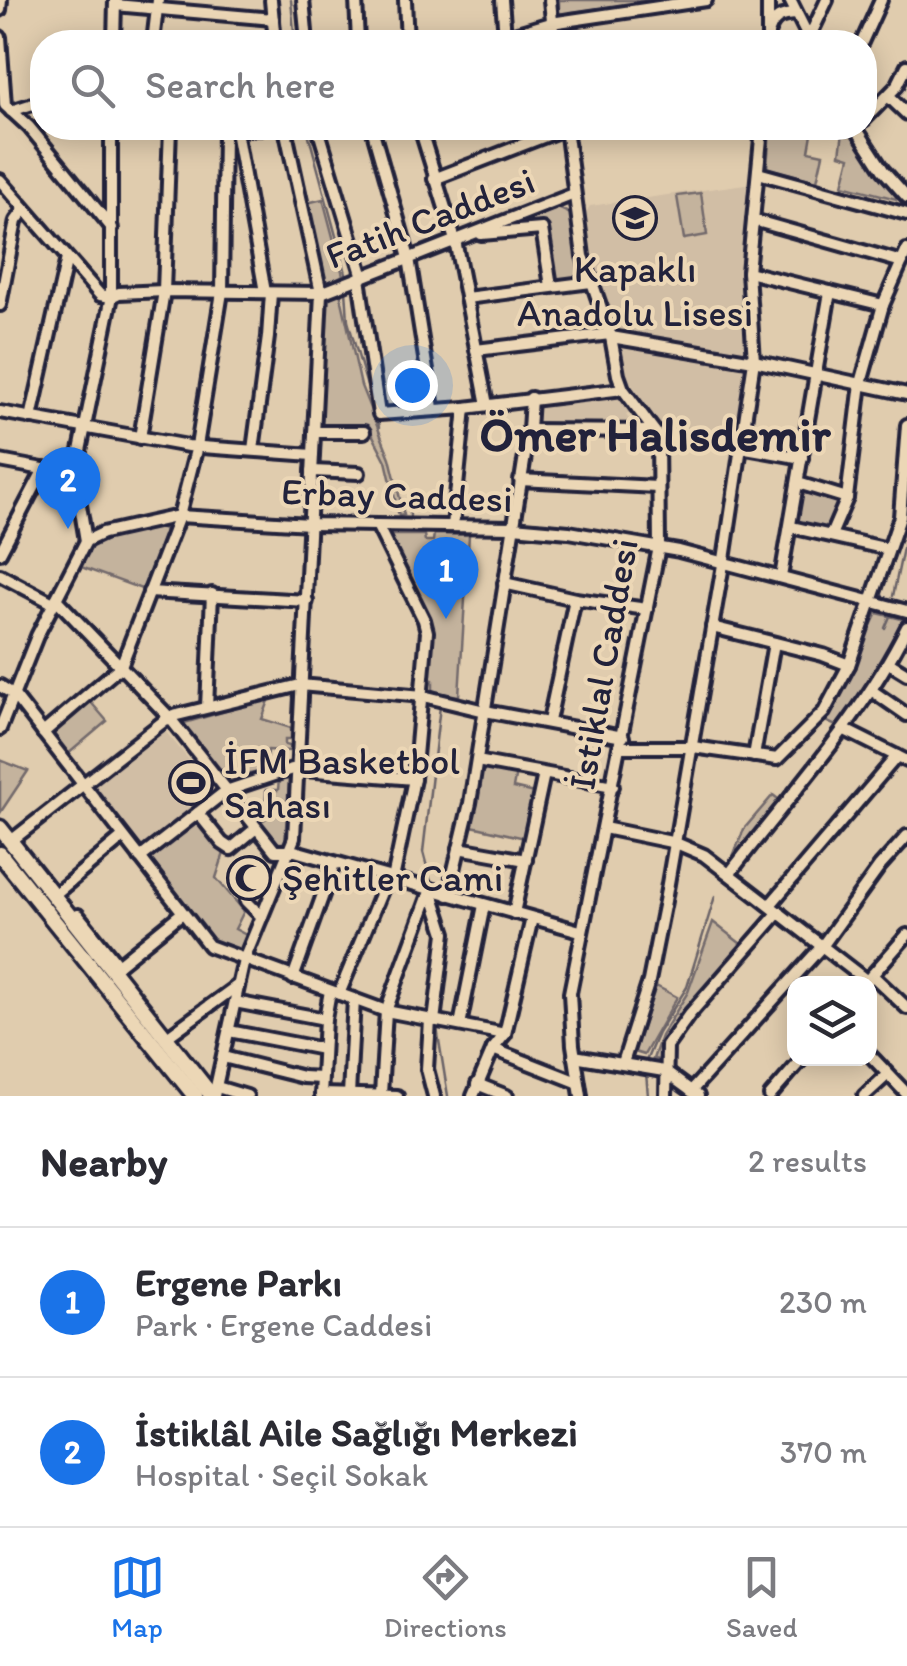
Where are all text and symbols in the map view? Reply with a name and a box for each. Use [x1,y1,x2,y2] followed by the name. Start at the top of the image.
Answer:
[30,30,877,140] search box
[65,58,120,113] icon: search
[145,62,336,108] text: Search here
[319,157,541,279] street label: Fatih Caddesi
[612,195,658,241] school or university icon: Kapaklı Anadolu Lisesi
[517,246,753,336] place label: Kapaklı Anadolu Lisesi
[387,360,438,411] your location
[479,405,832,463] district label: Ömer Halisdemir
[36,446,100,529] pin: 2
[280,468,514,522] street label: Erbay Caddesi
[558,535,648,793] street label: İstiklal Caddesi
[414,536,478,619] pin: 1
[224,738,460,828] place label: İFM Basketbol Sahası
[168,760,214,806] sports icon: İFM Basketbol Sahası
[226,855,272,901] mosque icon: Şehitler Cami
[282,855,503,901] place label: Şehitler Cami
[787,976,877,1066] map controls
[787,976,877,1066] button: layers
[40,1136,167,1187] text: Nearby
[748,1142,867,1180] text: 2 results
[135,1260,342,1306] text: Ergene Parkı
[65,1283,80,1321] text: 1
[779,1283,867,1321] text: 230 m
[135,1306,432,1344] text: Park · Ergene Caddesi
[135,1410,578,1456] text: İstiklâl Aile Sağlığı Merkezi
[64,1433,81,1471] text: 2
[780,1433,867,1471] text: 370 m
[135,1456,428,1494] text: Hospital · Seçil Sokak
[110,1550,165,1644] tab: Map
[384,1550,507,1644] tab: Directions
[726,1550,797,1644] tab: Saved

